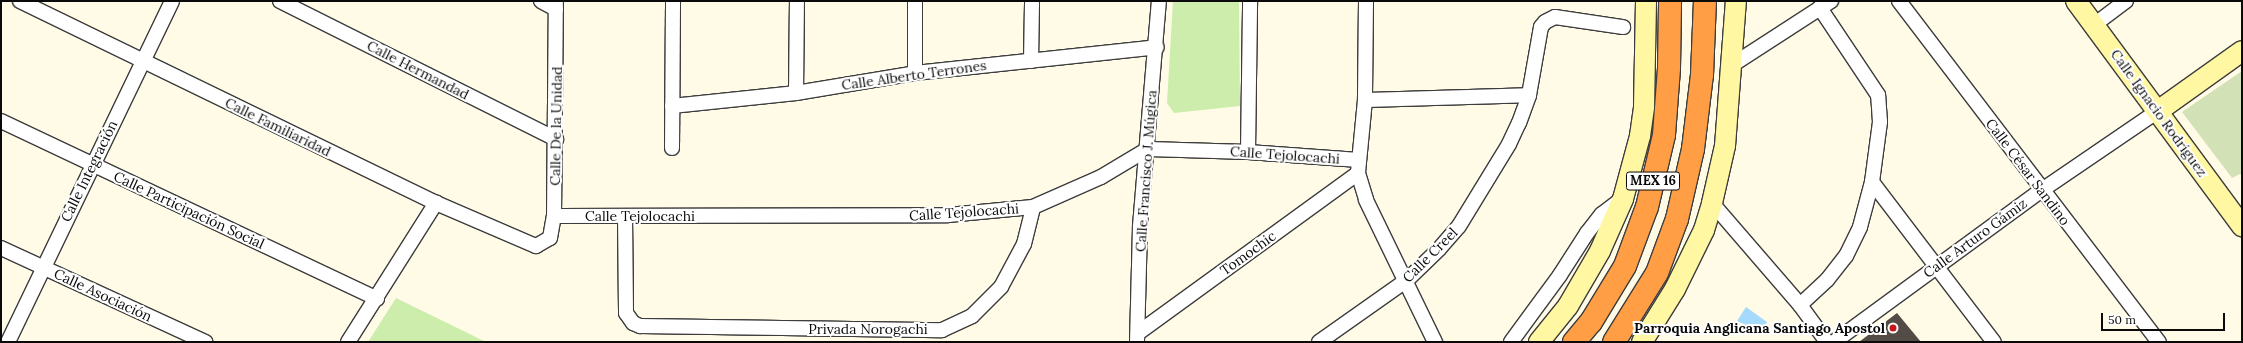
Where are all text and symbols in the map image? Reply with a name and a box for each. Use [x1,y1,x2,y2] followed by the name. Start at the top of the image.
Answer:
[364,37,472,103] street label: Calle Hermandad
[2107,46,2211,180] street label: Calle Ignacio Rodríguez
[840,57,988,93] street label: Calle Alberto Terrones
[547,66,565,186] street label: Calle De la Unidad
[1132,90,1160,252] street label: Calle Francisco J. Múgica
[222,94,334,160] street label: Calle Familiaridad
[1982,115,2074,229] street label: Calle César Sandino
[57,118,121,224] street label: Calle Integración
[1230,143,1340,167] street label: Calle Tejolocachi
[111,168,267,252] street label: Calle Participación Social
[1625,170,1681,192] road number: MEX 16
[1920,195,2030,281] street label: Calle Arturo Gámiz
[909,200,1019,224] street label: Calle Tejolocachi
[585,208,695,224] street label: Calle Tejolocachi
[1399,224,1461,286] street label: Calle Creel
[1217,227,1279,279] street label: Tomochic
[51,265,155,325] street label: Calle Asociación
[2103,305,2227,331] scale bar
[2108,312,2136,327] text: 50 m
[1634,320,1885,336] place label: Parroquia Anglicana Santiago Apostol
[808,321,928,337] street label: Privada Norogachi
[1888,323,1898,333] marker: Parroquia Anglicana Santiago Apostol

